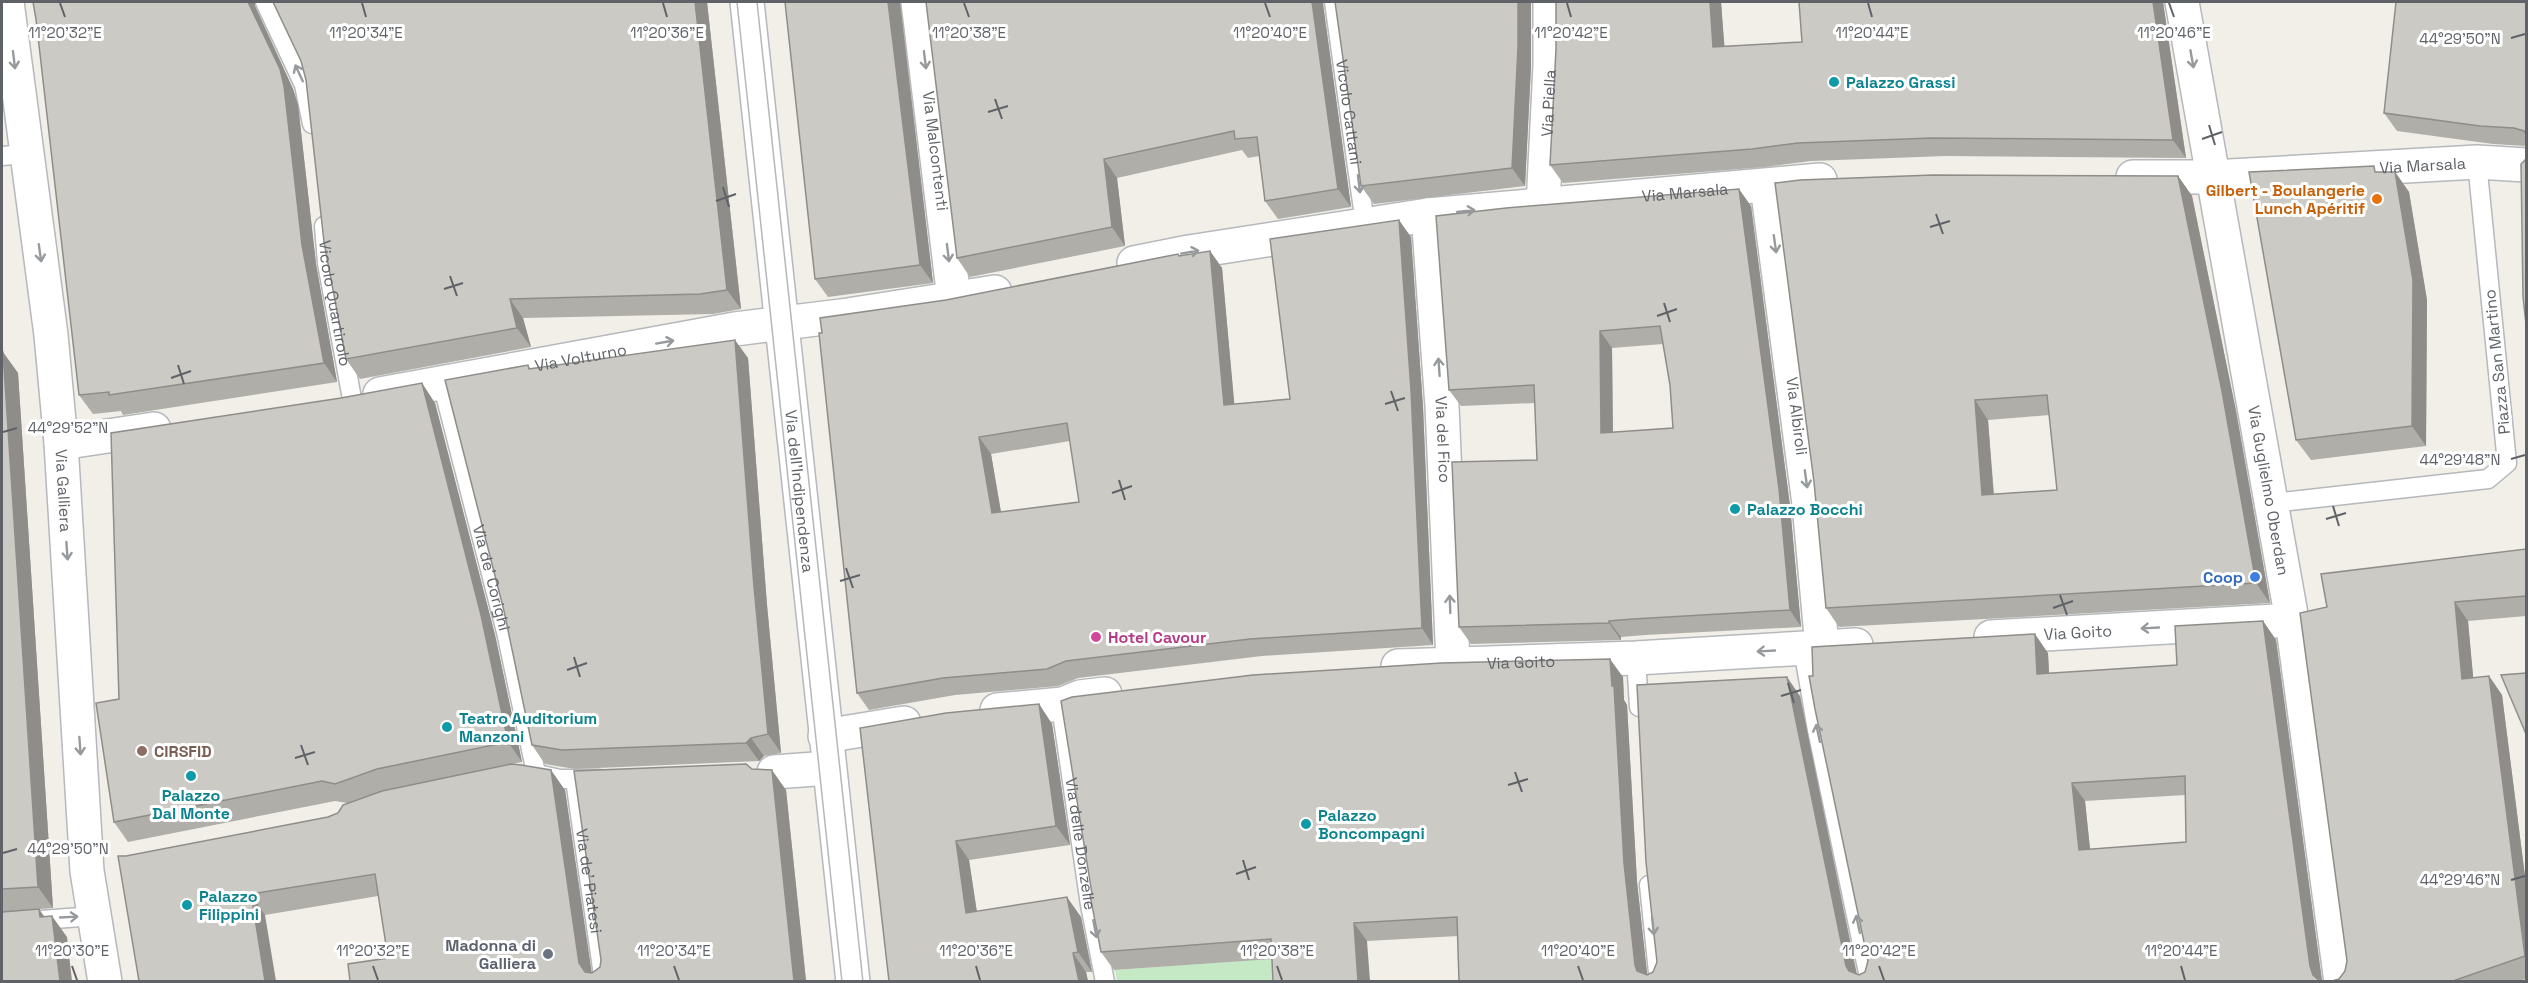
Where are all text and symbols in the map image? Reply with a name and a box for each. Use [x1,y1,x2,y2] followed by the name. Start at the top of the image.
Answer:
[28,23,102,42] text: 11°20'32"E
[329,23,403,42] text: 11°20'34"E
[630,23,704,42] text: 11°20'36"E
[932,23,1006,42] text: 11°20'38"E
[1233,23,1307,42] text: 11°20'40"E
[1534,23,1608,42] text: 11°20'42"E
[1835,23,1909,42] text: 11°20'44"E
[2137,23,2211,42] text: 11°20'46"E
[2419,29,2501,48] text: 44°29'50"N
[9,49,20,69] one-way arrow
[920,49,931,69] one-way arrow
[2187,49,2198,69] one-way arrow
[1332,58,1367,166] street label: Vicolo Cattani
[292,64,304,82] one-way arrow
[1536,69,1560,137] street label: Via Piella
[1846,72,1956,93] place label: Palazzo Grassi
[1827,75,1841,89] marker: Palazzo Grassi
[918,90,954,212] street label: Via Malcontenti
[2379,152,2467,178] street label: Via Marsala
[1354,174,1365,194] one-way arrow
[1641,178,1729,206] street label: Via Marsala
[2206,180,2365,219] place label: Gilbert - Boulangerie Lunch Apéritif
[2370,192,2384,206] marker: Gilbert - Boulangerie Lunch Apéritif
[1456,205,1476,216] one-way arrow
[1770,234,1781,254] one-way arrow
[315,239,356,368] street label: Vicolo Quartirolo
[34,243,45,262] one-way arrow
[943,243,954,263] one-way arrow
[1180,246,1200,257] one-way arrow
[2479,288,2515,436] street label: Piazza San Martino
[654,337,674,348] one-way arrow
[533,339,628,376] street label: Via Volturno
[1434,358,1445,378] one-way arrow
[1782,376,1813,456] street label: Via Albiroli
[1431,395,1456,483] street label: Via del Fico
[2243,404,2294,577] street label: Via Guglielmo Oberdan
[781,409,819,574] street label: Via dell'Indipendenza
[28,418,108,437] text: 44°29'52"N
[51,448,77,533] street label: Via Galliera
[2420,450,2500,469] text: 44°29'48"N
[1801,469,1812,489] one-way arrow
[1747,499,1863,520] place label: Palazzo Bocchi
[1728,502,1742,516] marker: Palazzo Bocchi
[468,522,516,633] street label: Via de' Corighi
[62,541,73,561] one-way arrow
[2203,567,2243,588] place label: Coop
[2248,570,2262,584] marker: Coop
[1445,595,1456,615] one-way arrow
[2043,620,2113,645] street label: Via Goito
[2140,623,2160,634] one-way arrow
[1108,627,1206,648] place label: Hotel Cavour
[1089,630,1103,644] marker: Hotel Cavour
[1757,646,1777,657] one-way arrow
[1486,650,1556,674] street label: Via Goito
[459,708,597,747] place label: Teatro Auditorium Manzoni
[440,720,454,734] marker: Teatro Auditorium Manzoni
[1812,724,1823,744] one-way arrow
[74,736,85,756] one-way arrow
[154,741,212,762] place label: CIRSFID
[135,744,149,758] marker: CIRSFID
[184,769,198,783] marker: Palazzo Dal Monte
[1061,776,1101,912] street label: Via delle Donzelle
[152,785,230,824] place label: Palazzo Dal Monte
[1318,805,1425,844] place label: Palazzo Boncompagni
[1299,817,1313,831] marker: Palazzo Boncompagni
[572,827,607,935] street label: Via de' Piatesi
[27,839,109,858] text: 44°29'50"N
[2420,870,2500,889] text: 44°29'46"N
[199,886,259,925] place label: Palazzo Filippini
[180,898,194,912] marker: Palazzo Filippini
[58,912,78,923] one-way arrow
[1852,915,1863,934] one-way arrow
[1648,916,1659,936] one-way arrow
[1090,918,1101,938] one-way arrow
[445,935,536,974] place label: Madonna di Galliera
[35,941,109,960] text: 11°20'30"E
[336,941,410,960] text: 11°20'32"E
[637,941,711,960] text: 11°20'34"E
[939,941,1013,960] text: 11°20'36"E
[1240,941,1314,960] text: 11°20'38"E
[1541,941,1615,960] text: 11°20'40"E
[1842,941,1916,960] text: 11°20'42"E
[2144,941,2218,960] text: 11°20'44"E
[541,947,555,961] marker: Madonna di Galliera

